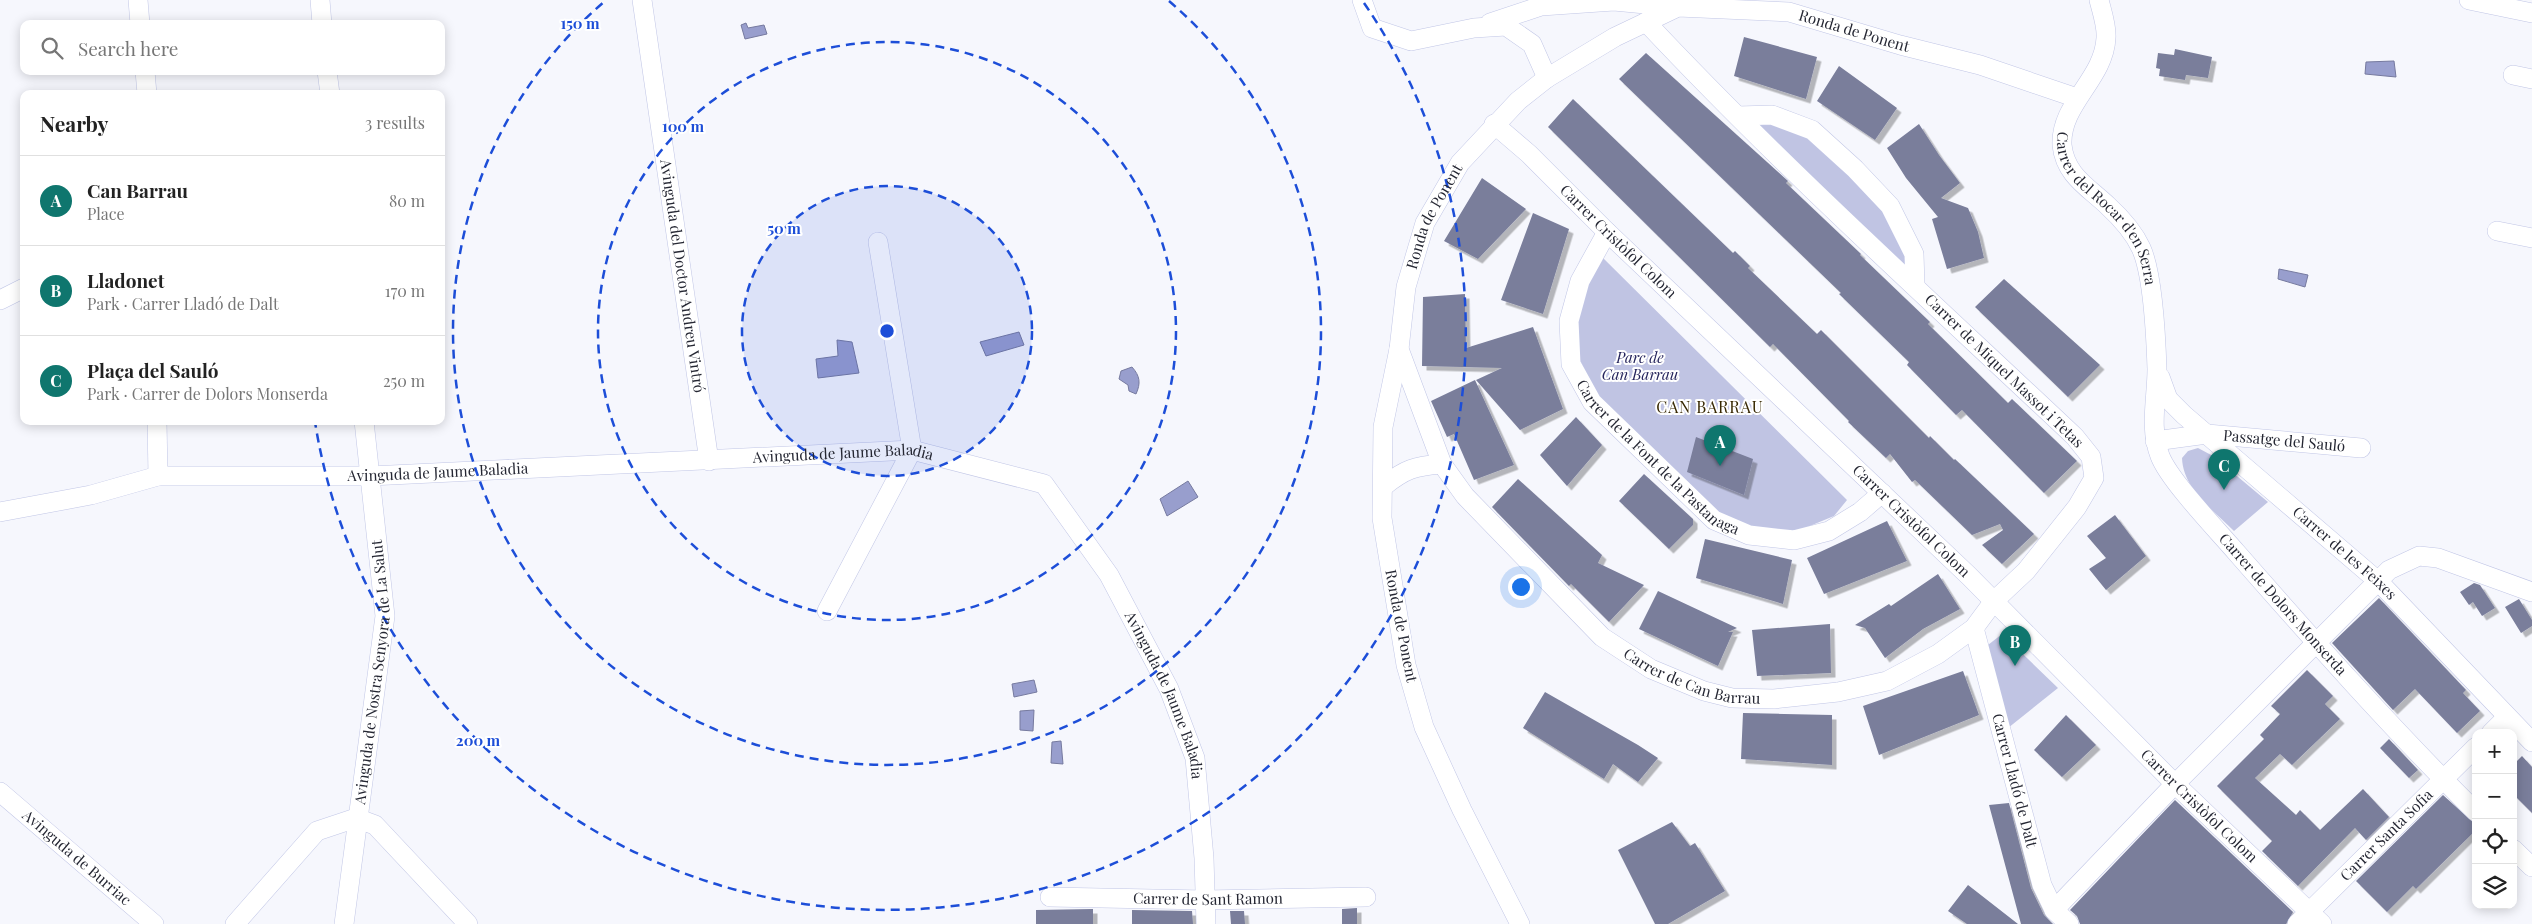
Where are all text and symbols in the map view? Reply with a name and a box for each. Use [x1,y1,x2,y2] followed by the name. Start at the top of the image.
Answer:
[1797,4,1912,56] street label: Ronda de Ponent
[560,13,600,33] text: 150 m
[20,20,445,75] search box
[38,34,66,62] icon: search
[78,35,178,61] text: Search here
[40,109,109,137] text: Nearby
[365,112,425,133] text: 3 results
[662,116,705,136] text: 100 m
[2053,131,2161,287] street label: Carrer del Rocar d'en Serra
[656,157,710,394] street label: Avinguda del Doctor Andreu Vintró
[1401,159,1467,271] street label: Ronda de Ponent
[87,177,188,203] text: Can Barrau
[1556,180,1682,303] street label: Carrer Cristòfol Colom
[51,190,61,211] text: A
[389,190,425,211] text: 80 m
[87,203,125,224] text: Place
[767,218,801,238] text: 50 m
[87,267,164,293] text: Lladonet
[51,280,61,301] text: B
[385,280,425,301] text: 170 m
[1921,289,2088,452] street label: Carrer de Miquel Massot i Tetas
[87,293,279,314] text: Park · Carrer Lladó de Dalt
[878,322,896,340] centre of rings
[1602,347,1678,384] park label: Parc de Can Barrau
[87,357,219,383] text: Plaça del Sauló
[50,370,62,391] text: C
[383,370,425,391] text: 250 m
[1573,376,1743,539] street label: Carrer de la Font de la Pastanaga
[87,383,328,404] text: Park · Carrer de Dolors Monserda
[1656,396,1764,417] district label: CAN BARRAU
[1704,425,1736,466] pin: A
[2223,425,2346,456] street label: Passatge del Sauló
[751,439,936,467] street label: Avinguda de Jaume Baladia
[2208,449,2240,490] pin: C
[346,457,529,485] street label: Avinguda de Jaume Baladia
[1849,460,1976,582] street label: Carrer Cristòfol Colom
[2289,501,2402,604] street label: Carrer de les Feixes
[2215,529,2352,680] street label: Carrer de Dolors Monserda
[349,538,394,807] street label: Avinguda de Nostra Senyora de La Salut
[1381,568,1423,684] street label: Ronda de Ponent
[1508,574,1534,600] your location
[1120,607,1208,780] street label: Avinguda de Jaume Baladia
[1999,625,2031,666] pin: B
[1620,643,1761,708] street label: Carrer de Can Barrau
[1988,711,2043,850] street label: Carrer Lladó de Dalt
[2472,729,2517,909] map controls
[2472,729,2517,774] button: +
[456,730,501,750] text: 200 m
[2137,744,2263,867] street label: Carrer Cristòfol Colom
[2472,774,2517,819] button: −
[2335,784,2437,885] street label: Carrer Santa Sofia
[18,804,136,909] street label: Avinguda de Burriac
[2472,819,2517,864] button: locate
[2472,864,2517,909] button: layers
[1133,888,1283,909] street label: Carrer de Sant Ramon

